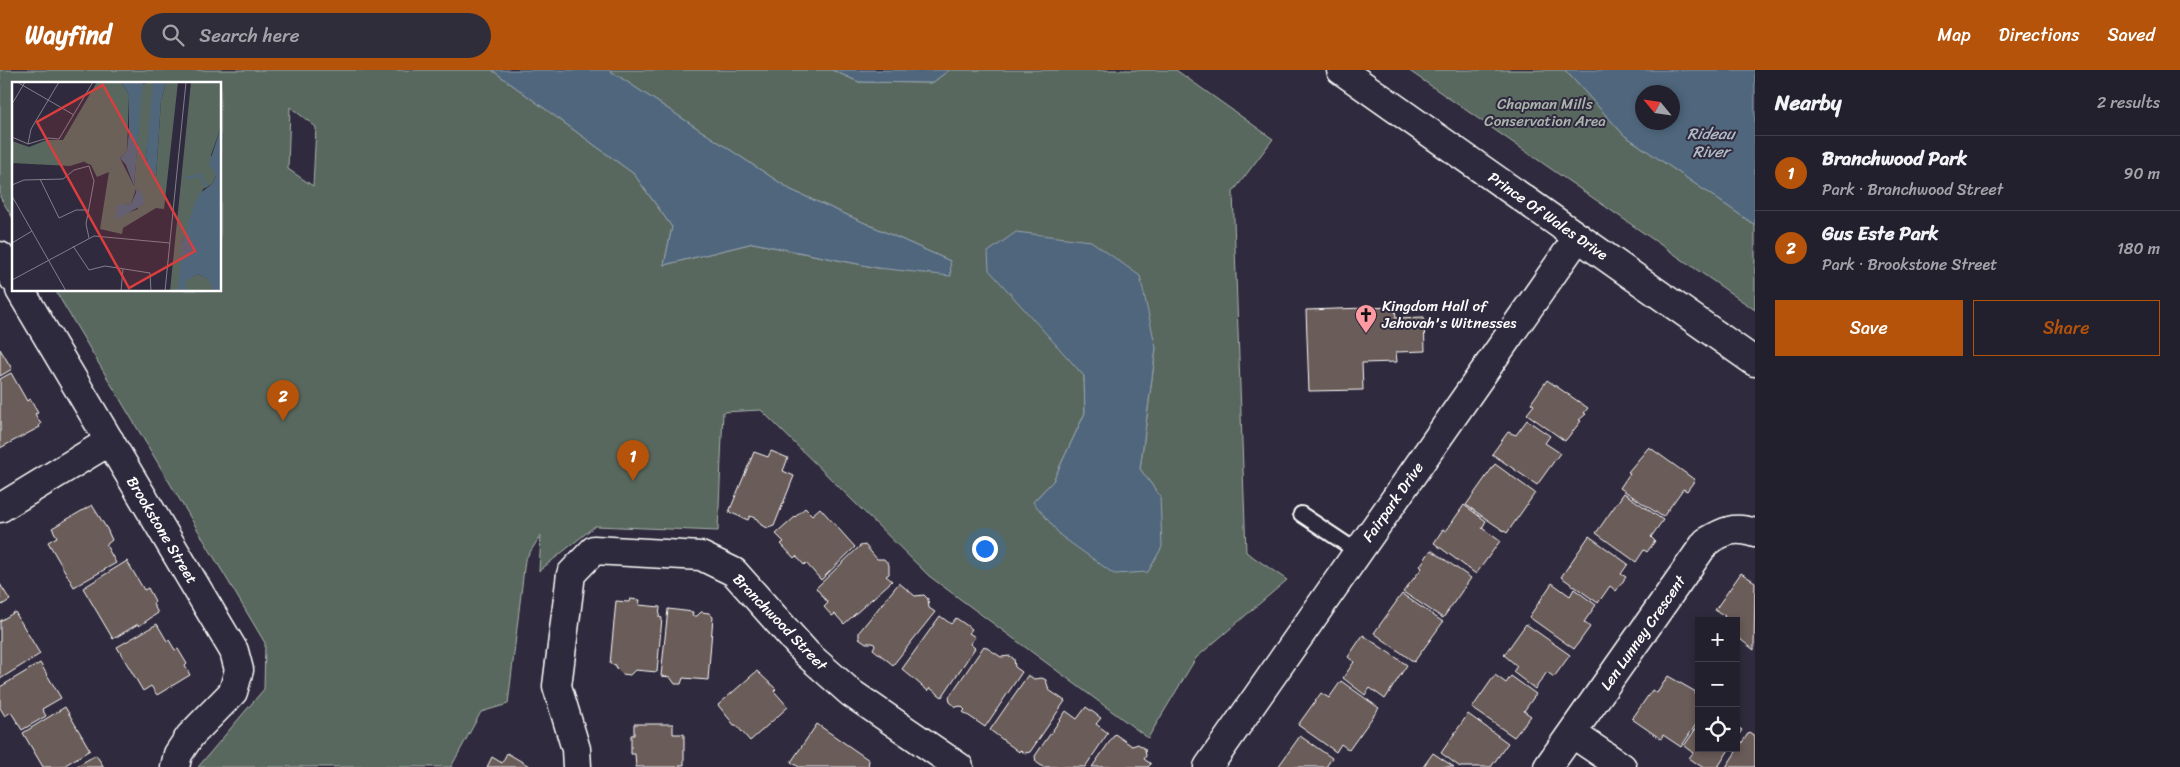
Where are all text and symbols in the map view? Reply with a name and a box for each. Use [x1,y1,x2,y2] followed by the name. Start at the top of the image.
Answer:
[141,13,491,58] search box
[25,14,111,56] text: Wayfind
[199,19,299,52] text: Search here
[1938,19,1971,51] text: Map
[1999,19,2080,51] text: Directions
[2108,19,2155,51] text: Saved
[159,21,187,49] icon: search
[12,82,221,291] inset map
[1775,84,1841,122] text: Nearby
[1635,85,1680,130] north arrow
[2097,88,2160,117] text: 2 results
[1484,91,1606,134] park label: Chapman Mills Conservation Area
[1687,119,1737,166] water label: Rideau River
[1822,142,1967,175] text: Branchwood Park
[1788,159,1794,188] text: 1
[2124,159,2160,188] text: 90 m
[1483,165,1613,267] street label: Prince Of Wales Drive
[1822,175,2003,204] text: Park · Branchwood Street
[1822,217,1938,250] text: Gus Este Park
[1786,234,1796,263] text: 2
[2117,234,2160,263] text: 180 m
[1822,250,1997,279] text: Park · Brookstone Street
[1381,293,1517,336] place label: Kingdom Hall of Jehovah's Witnesses
[1775,300,1963,356] button: Save
[1973,300,2160,356] button: Share
[1354,303,1378,334] church icon: Kingdom Hall of Jehovah's Witnesses
[267,380,299,421] pin: 2
[617,440,649,481] pin: 1
[1356,456,1431,548] street label: Fairpark Drive
[119,471,205,589] street label: Brookstone Street
[972,536,998,562] your location
[726,567,834,678] street label: Branchwood Street
[1594,569,1693,696] street label: Len Lunney Crescent
[1695,617,1740,752] map controls
[1695,617,1740,662] button: +
[1695,662,1740,707] button: −
[1695,707,1740,752] button: locate

